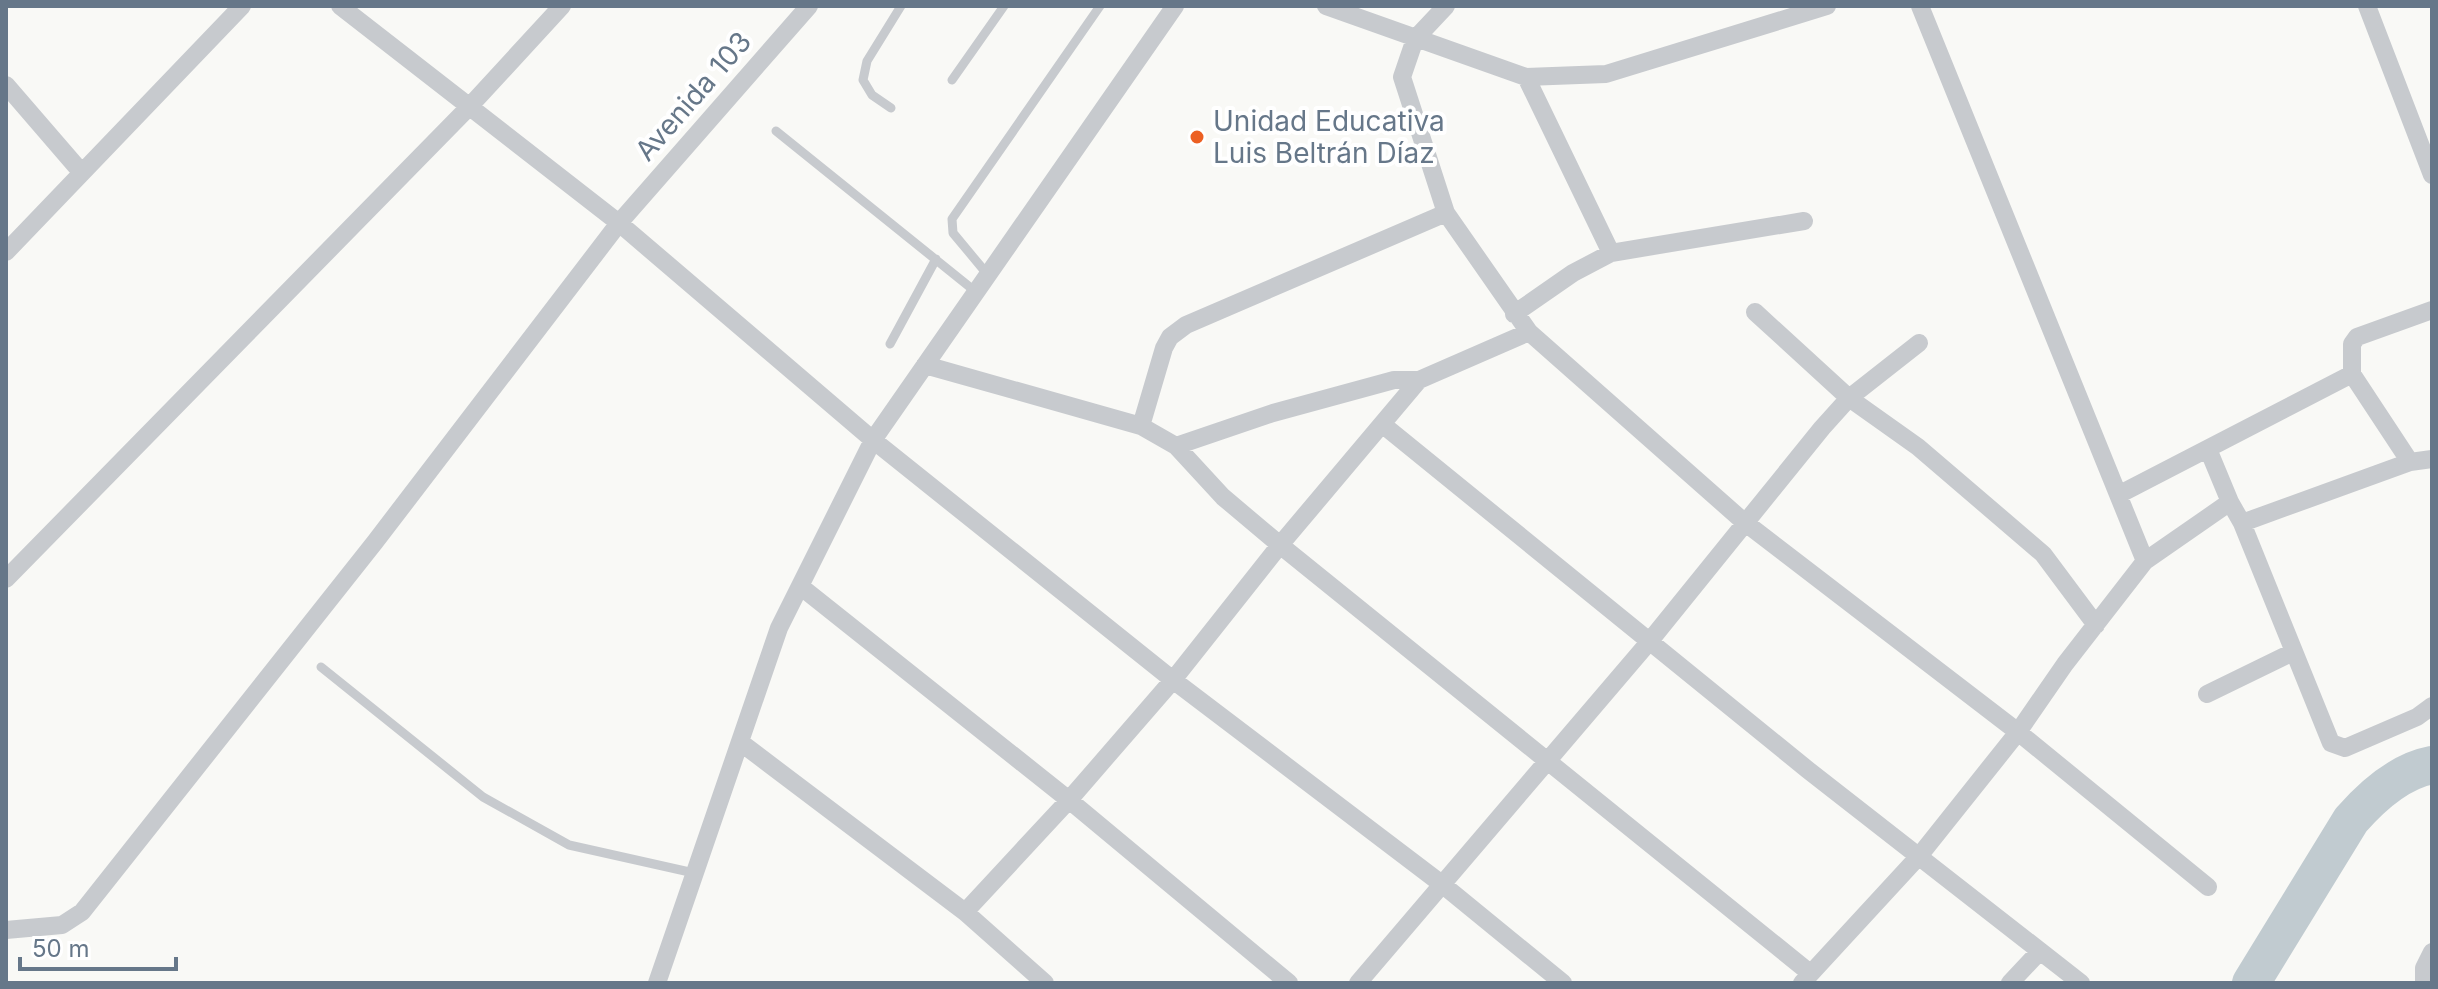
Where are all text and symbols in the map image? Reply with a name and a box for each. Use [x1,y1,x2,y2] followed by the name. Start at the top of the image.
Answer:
[628,25,758,167] street label: Avenida 103
[1213,104,1445,170] place label: Unidad Educativa Luis Beltrán Díaz
[1188,128,1206,146] marker: Unidad Educativa Luis Beltrán Díaz
[20,921,176,971] scale bar
[32,934,90,963] text: 50 m

